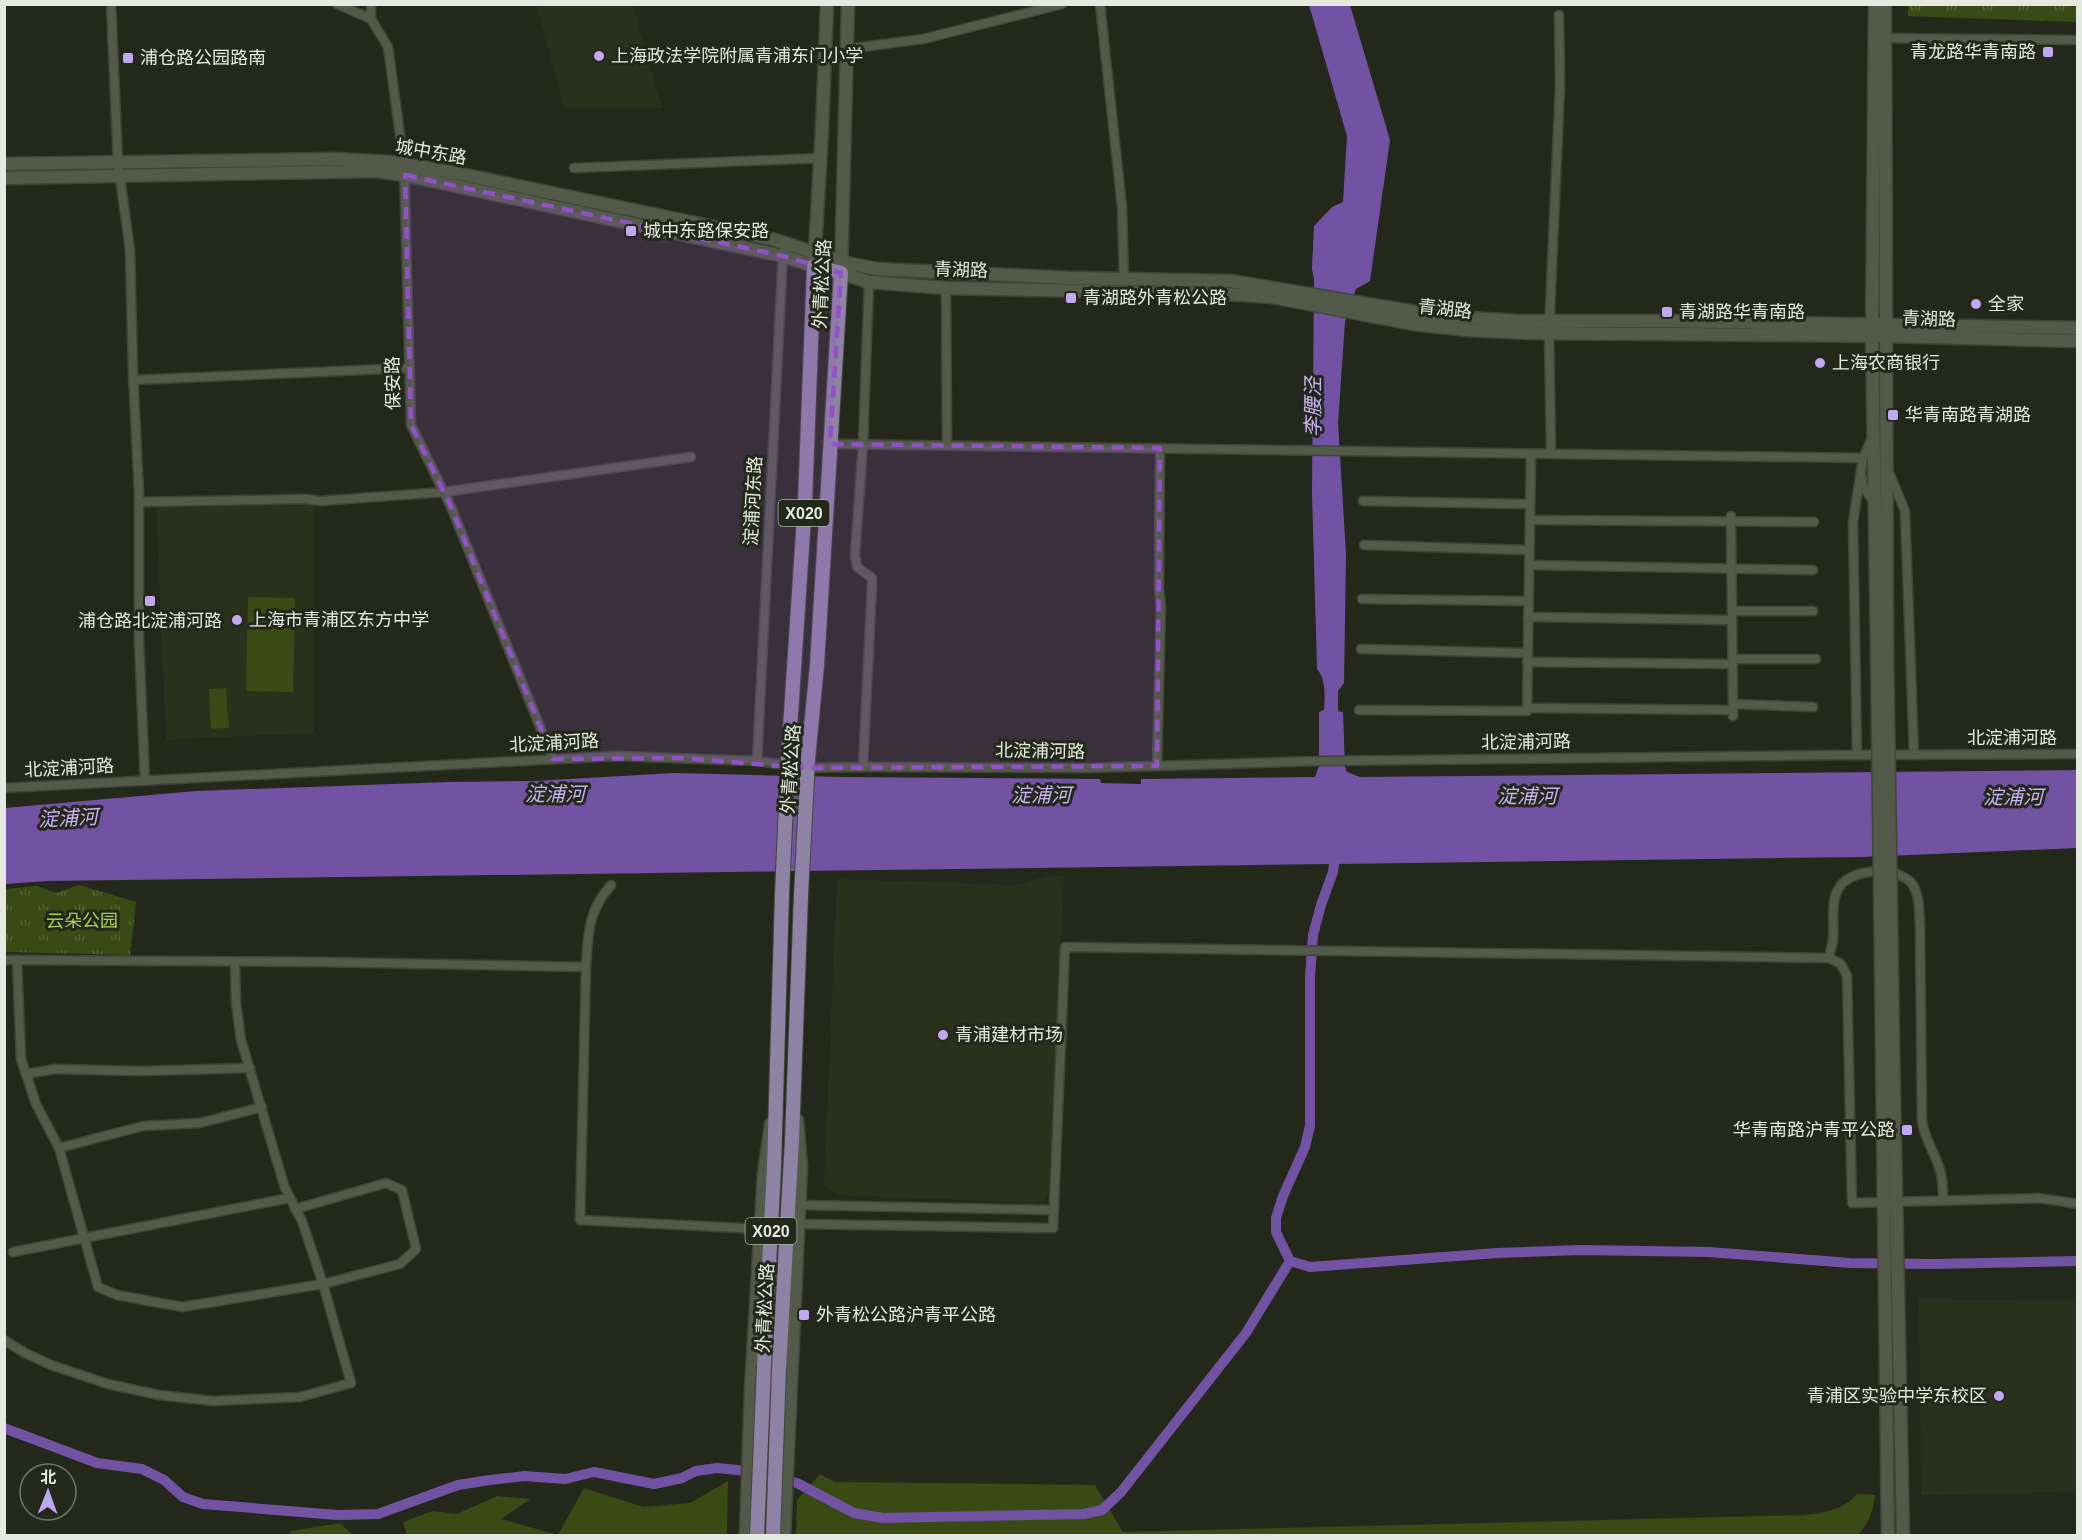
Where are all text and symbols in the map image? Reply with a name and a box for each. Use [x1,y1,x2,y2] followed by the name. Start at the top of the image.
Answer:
[1910,42,2036,62] place label: 青龙路华青南路
[2041,45,2055,59] marker: 青龙路华青南路
[611,46,863,66] place label: 上海政法学院附属青浦东门小学
[140,48,266,68] place label: 浦仓路公园路南
[592,49,606,63] marker: 上海政法学院附属青浦东门小学
[121,51,135,65] marker: 浦仓路公园路南
[394,136,468,168] street label: 城中东路
[643,221,769,241] place label: 城中东路保安路
[624,224,638,238] marker: 城中东路保安路
[810,239,834,329] street label: 外青松公路
[934,259,988,281] street label: 青湖路
[1083,288,1227,308] place label: 青湖路外青松公路
[1064,291,1078,305] marker: 青湖路外青松公路
[1988,294,2024,314] place label: 全家
[1417,296,1473,322] street label: 青湖路
[1969,297,1983,311] marker: 全家
[1679,302,1805,322] place label: 青湖路华青南路
[1660,305,1674,319] marker: 青湖路华青南路
[1902,308,1956,330] street label: 青湖路
[1832,353,1940,373] place label: 上海农商银行
[383,356,403,410] street label: 保安路
[1813,356,1827,370] marker: 上海农商银行
[1302,375,1324,437] water label: 李腰泾
[1905,405,2031,425] place label: 华青南路青湖路
[1886,408,1900,422] marker: 华青南路青湖路
[741,456,765,546] street label: 淀浦河东路
[778,500,830,526] road number: X020
[143,594,157,608] marker: 浦仓路北淀浦河路
[249,610,429,630] place label: 上海市青浦区东方中学
[78,611,222,631] place label: 浦仓路北淀浦河路
[230,613,244,627] marker: 上海市青浦区东方中学
[778,723,804,815] street label: 外青松公路
[1967,728,2057,748] street label: 北淀浦河路
[509,731,599,755] street label: 北淀浦河路
[1481,731,1571,753] street label: 北淀浦河路
[995,740,1085,762] street label: 北淀浦河路
[24,756,114,780] street label: 北淀浦河路
[525,783,589,805] water label: 淀浦河
[1011,784,1075,806] water label: 淀浦河
[1497,785,1561,807] water label: 淀浦河
[1983,786,2047,808] water label: 淀浦河
[37,805,103,831] water label: 淀浦河
[46,911,118,931] park label: 云朵公园
[955,1025,1063,1045] place label: 青浦建材市场
[936,1028,950,1042] marker: 青浦建材市场
[1733,1120,1895,1140] place label: 华青南路沪青平公路
[1900,1123,1914,1137] marker: 华青南路沪青平公路
[746,1218,796,1244] road number: X020
[753,1263,777,1353] street label: 外青松公路
[816,1305,996,1325] place label: 外青松公路沪青平公路
[797,1308,811,1322] marker: 外青松公路沪青平公路
[1807,1386,1987,1406] place label: 青浦区实验中学东校区
[1992,1389,2006,1403] marker: 青浦区实验中学东校区
[18,1462,78,1522] north arrow
[40,1469,56,1486] text: 北

